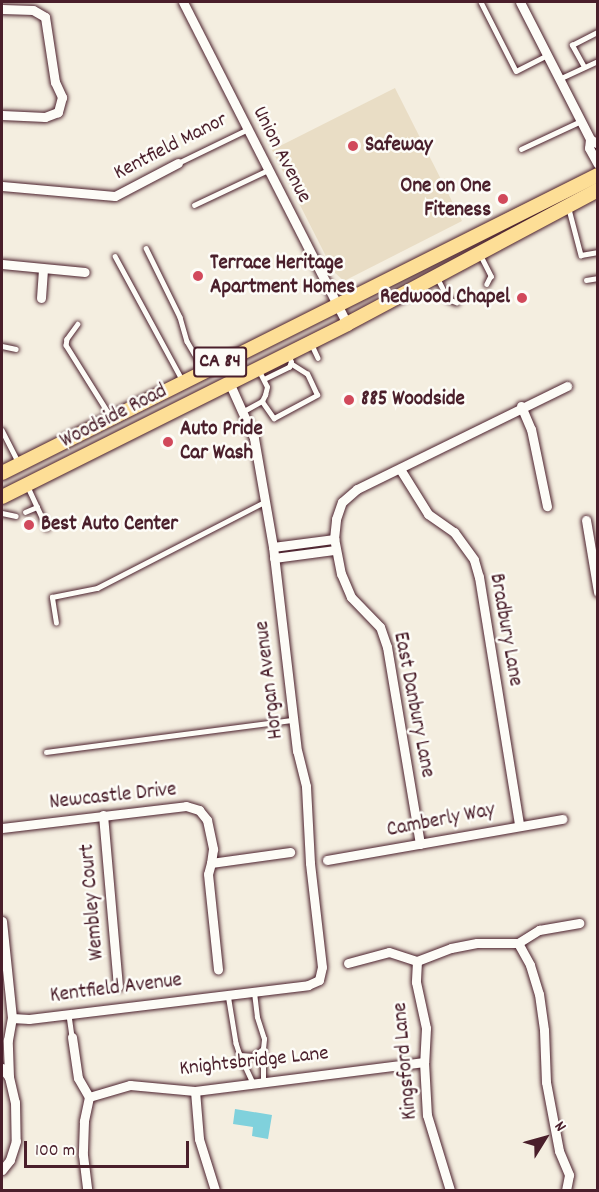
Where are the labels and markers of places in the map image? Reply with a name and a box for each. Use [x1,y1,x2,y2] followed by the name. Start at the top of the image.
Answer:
[365,133,433,159] place label: Safeway
[346,139,360,153] marker: Safeway
[400,174,491,224] place label: One on One Fiteness
[496,192,510,206] marker: One on One Fiteness
[210,251,355,301] place label: Terrace Heritage Apartment Homes
[191,269,205,283] marker: Terrace Heritage Apartment Homes
[380,285,510,311] place label: Redwood Chapel
[515,291,529,305] marker: Redwood Chapel
[361,387,465,413] place label: 885 Woodside
[342,393,356,407] marker: 885 Woodside
[180,417,263,467] place label: Auto Pride Car Wash
[161,435,175,449] marker: Auto Pride Car Wash
[41,512,178,538] place label: Best Auto Center
[22,518,36,532] marker: Best Auto Center

